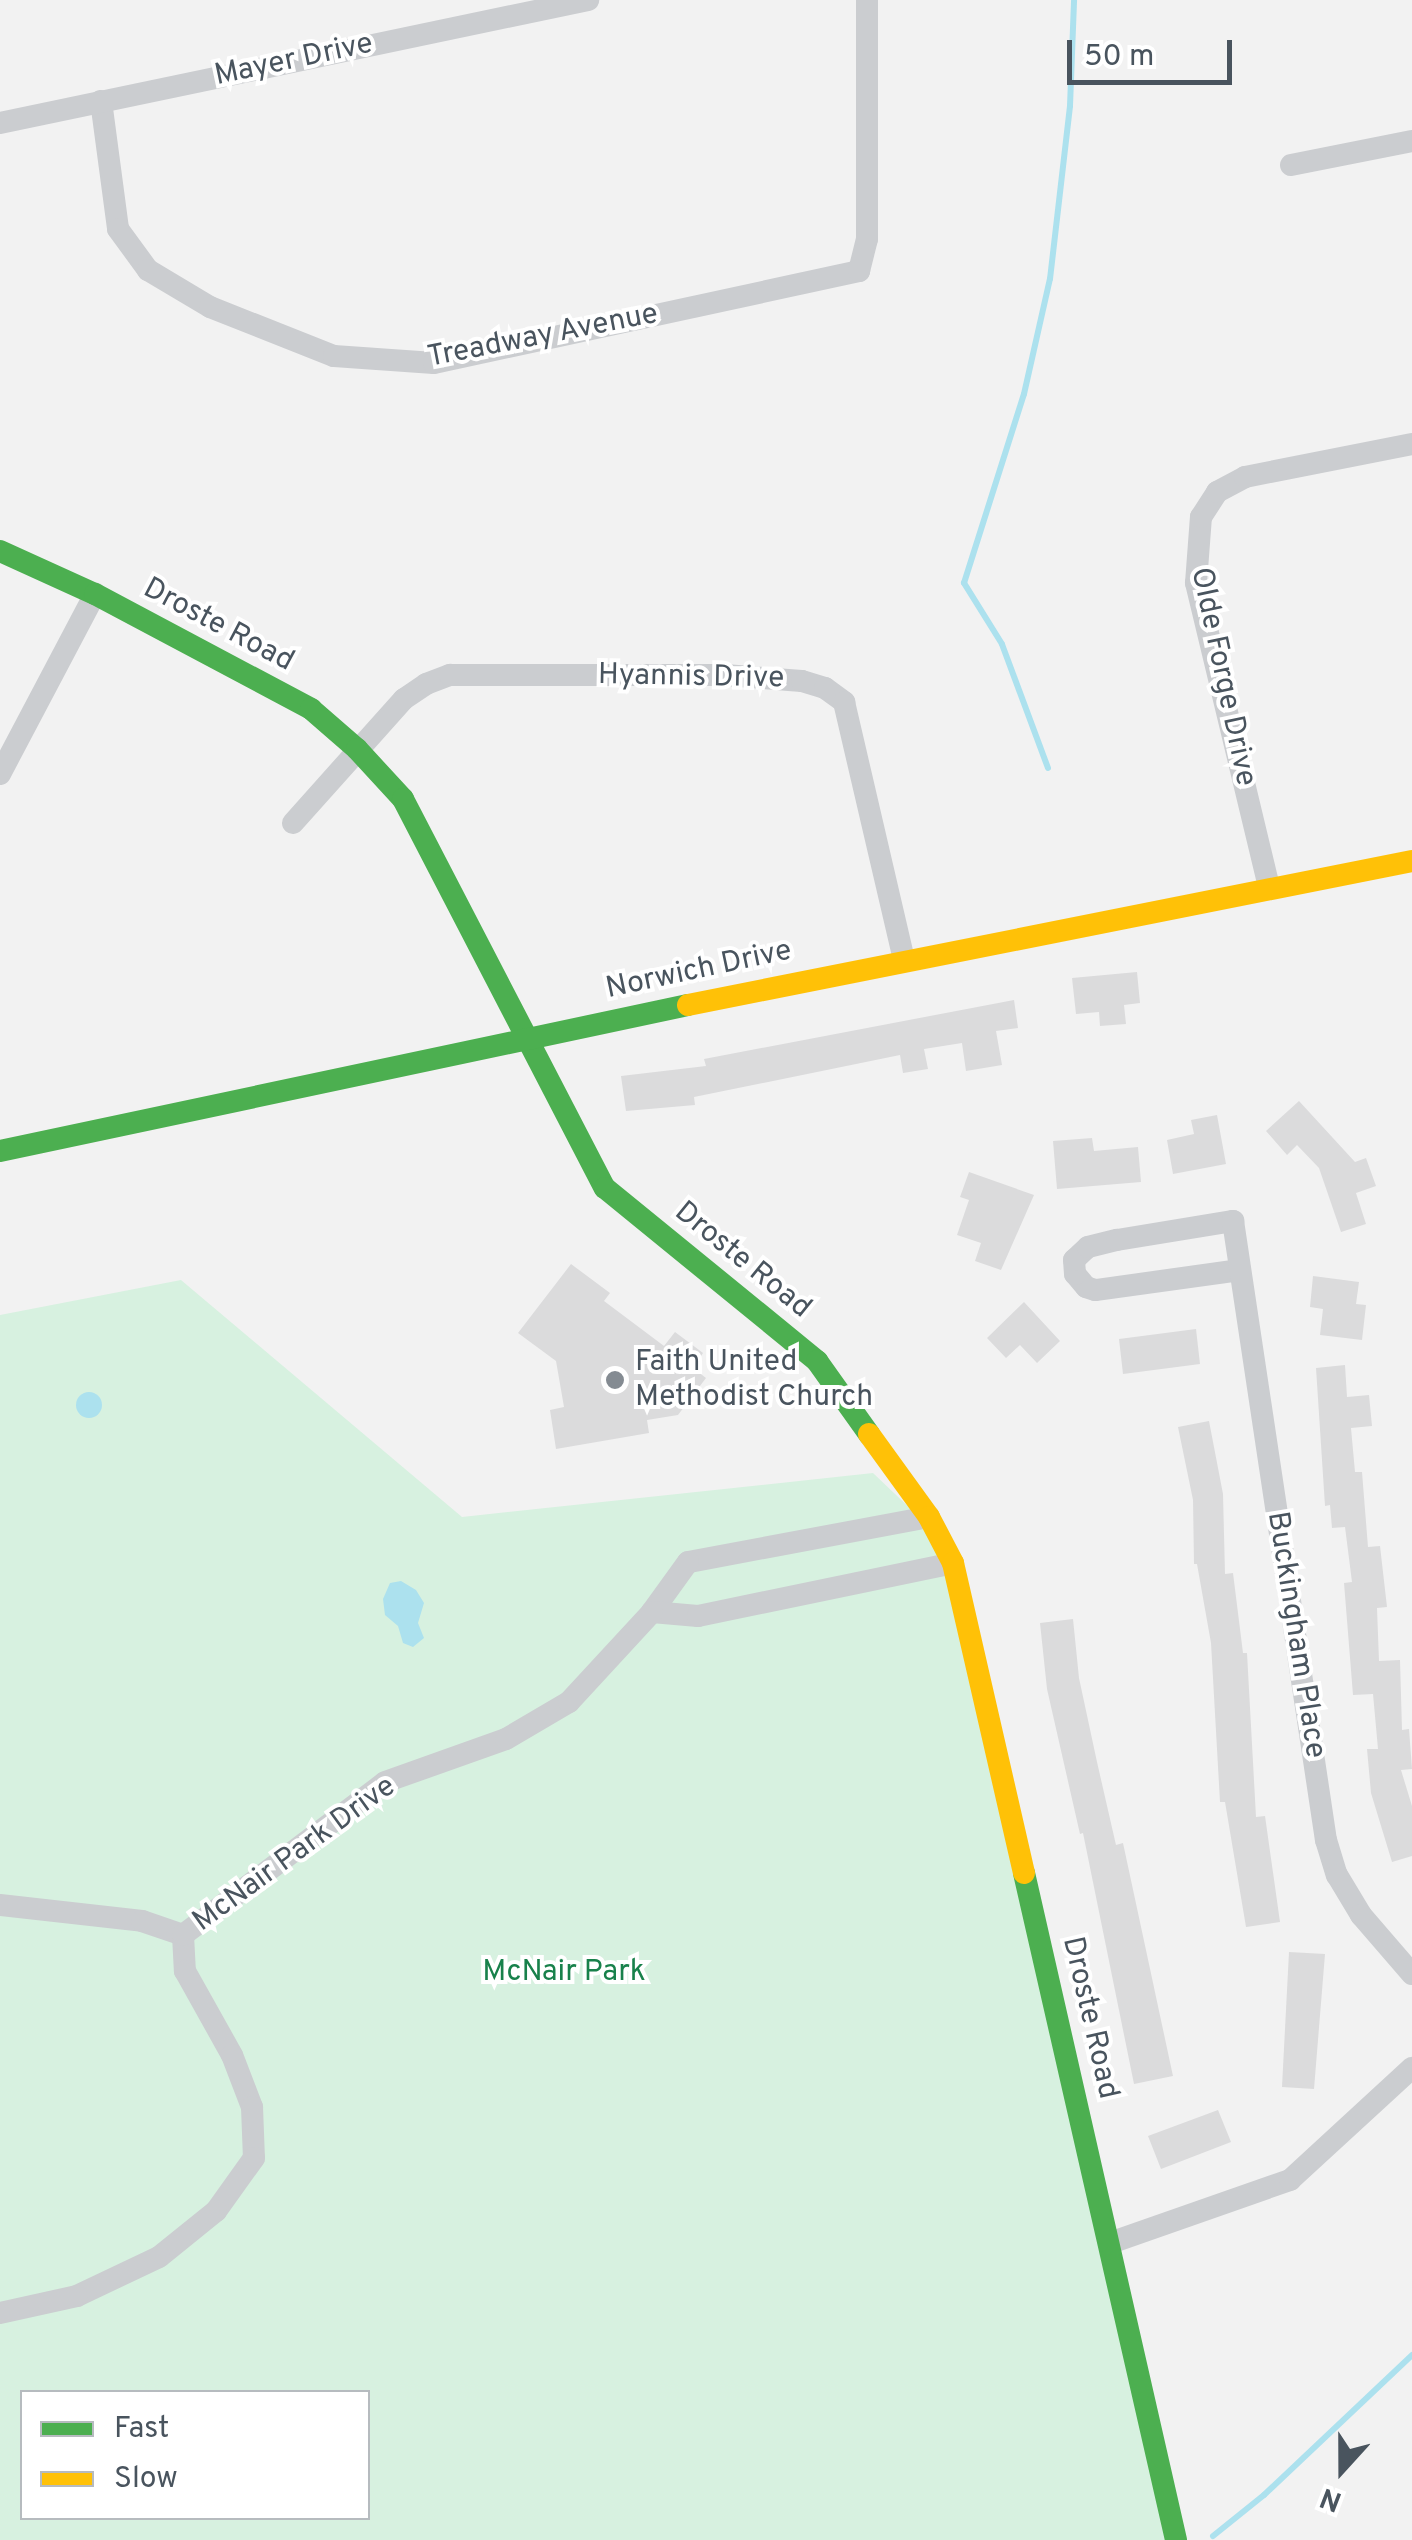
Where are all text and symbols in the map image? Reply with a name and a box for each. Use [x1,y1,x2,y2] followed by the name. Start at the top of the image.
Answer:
[1072,20,1237,82] scale bar
[212,27,376,95] street label: Mayer Drive
[1084,39,1154,76] text: 50 m
[424,297,662,377] street label: Treadway Avenue
[1181,564,1263,790] street label: Olde Forge Drive
[137,571,299,681] street label: Droste Road
[597,658,785,698] street label: Hyannis Drive
[603,934,795,1008] street label: Norwich Drive
[666,1195,818,1327] street label: Droste Road
[635,1345,873,1416] place label: Faith United Methodist Church
[604,1369,626,1391] marker: Faith United Methodist Church
[1258,1509,1332,1761] street label: Buckingham Place
[187,1769,403,1941] street label: McNair Park Drive
[1053,1933,1125,2103] street label: Droste Road
[482,1955,646,1991] park label: McNair Park
[20,2390,370,2520] legend
[114,2411,169,2448] text: Fast
[1292,2420,1392,2520] north arrow
[114,2461,178,2498] text: Slow
[1315,2478,1347,2518] text: N

